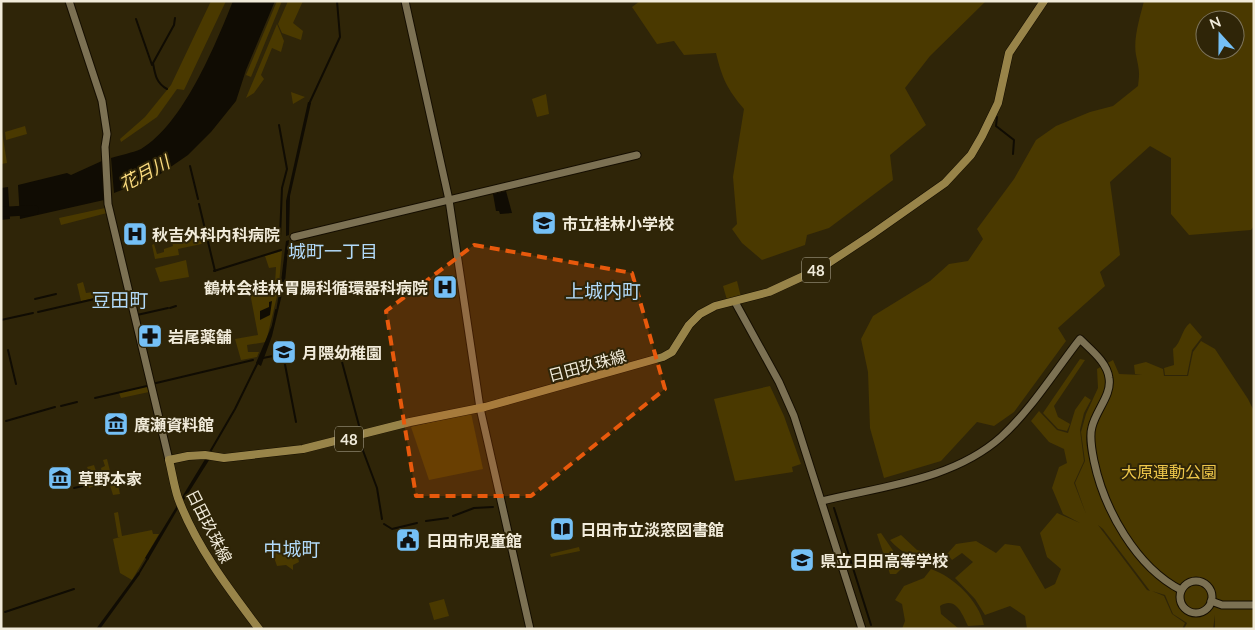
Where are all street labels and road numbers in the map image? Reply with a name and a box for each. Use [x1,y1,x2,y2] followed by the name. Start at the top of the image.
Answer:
[802,258,830,282] road number: 48
[546,345,628,385] street label: 日田玖珠線
[335,426,363,452] road number: 48
[183,486,237,566] street label: 日田玖珠線

